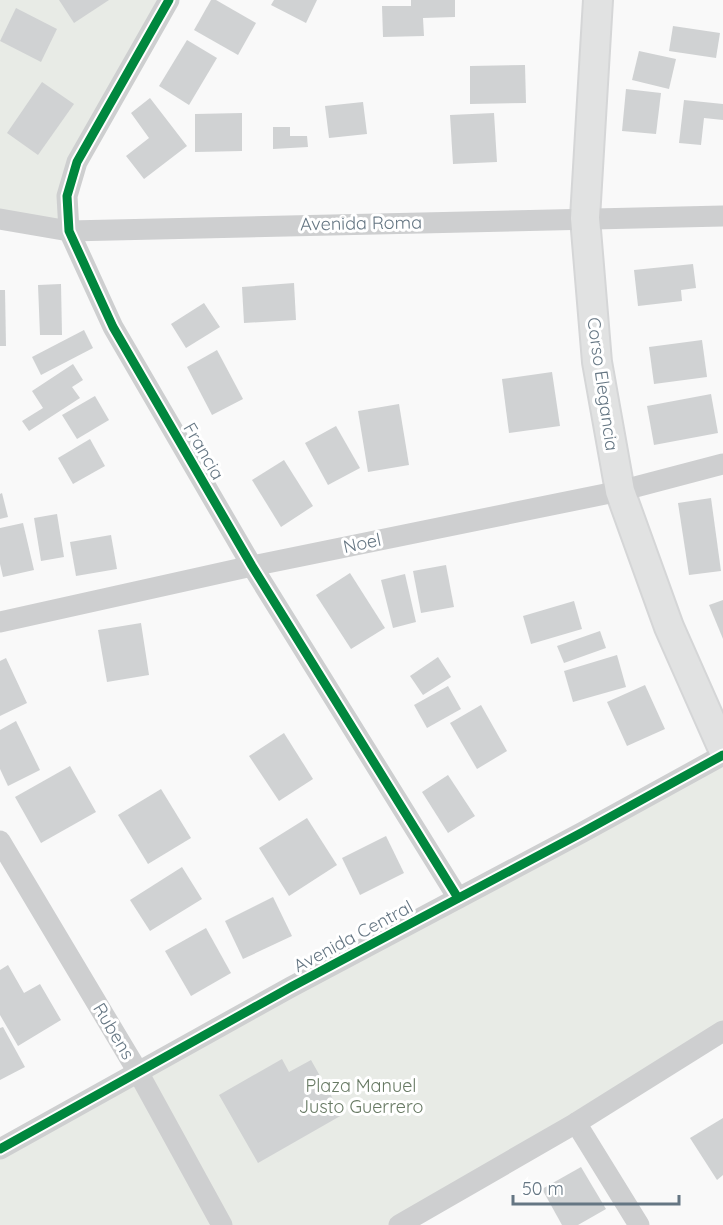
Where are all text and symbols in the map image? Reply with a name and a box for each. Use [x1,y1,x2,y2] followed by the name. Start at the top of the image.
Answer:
[300,210,422,236] street label: Avenida Roma
[582,316,624,452] street label: Corso Elegancia
[179,418,229,484] street label: Francia
[341,528,383,558] street label: Noel
[289,895,417,977] street label: Avenida Central
[88,998,140,1064] street label: Rubens
[299,1074,423,1118] park label: Plaza Manuel Justo Guerrero
[513,1168,680,1206] scale bar
[522,1177,564,1200] text: 50 m

